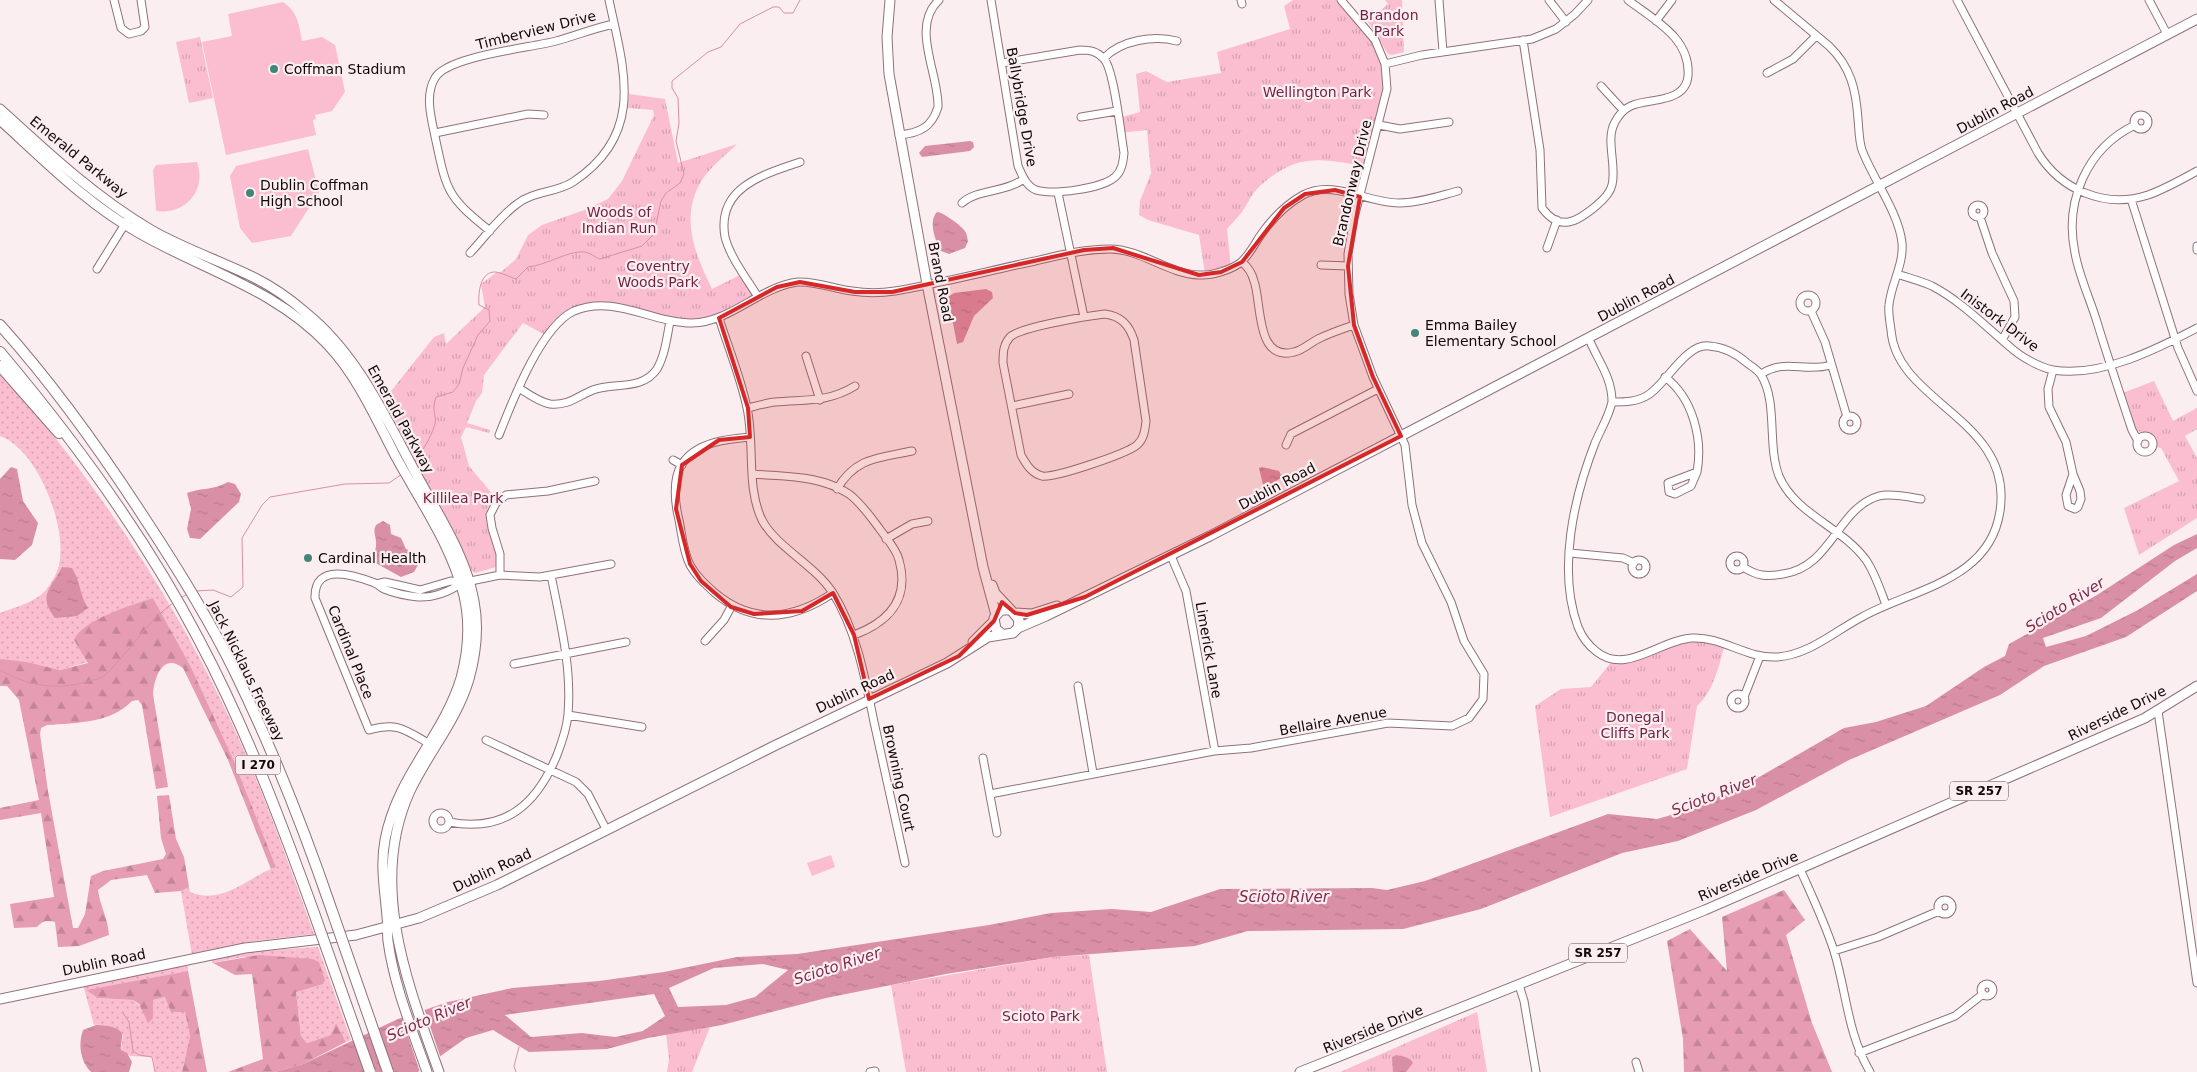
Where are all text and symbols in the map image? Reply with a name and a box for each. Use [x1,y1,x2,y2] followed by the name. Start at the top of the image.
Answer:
[473,7,598,53] street label: Timberview Drive
[1359,7,1419,39] park label: Brandon Park
[1004,46,1040,168] street label: Ballybridge Drive
[284,61,406,77] place label: Coffman Stadium
[268,63,280,75] marker: Coffman Stadium
[1954,83,2036,137] street label: Dublin Road
[1263,84,1372,100] park label: Wellington Park
[27,113,131,201] street label: Emerald Parkway
[1330,118,1374,248] street label: Brandonway Drive
[260,177,369,209] place label: Dublin Coffman High School
[244,187,256,199] marker: Dublin Coffman High School
[582,204,656,236] park label: Woods of Indian Run
[925,241,957,323] street label: Brand Road
[617,258,699,290] park label: Coventry Woods Park
[1595,271,1677,325] street label: Dublin Road
[1958,285,2042,355] street label: Inistork Drive
[1425,317,1557,349] place label: Emma Bailey Elementary School
[1409,327,1421,339] marker: Emma Bailey Elementary School
[365,362,437,476] street label: Emerald Parkway
[1236,459,1318,513] street label: Dublin Road
[423,490,504,506] park label: Killilea Park
[318,550,426,566] place label: Cardinal Health
[302,552,314,564] marker: Cardinal Health
[2022,573,2109,636] water label: Scioto River
[206,597,288,744] street label: Jack Nicklaus Freeway
[1193,600,1225,700] street label: Limerick Lane
[325,603,377,701] street label: Cardinal Place
[813,666,897,716] street label: Dublin Road
[2066,682,2168,744] street label: Riverside Drive
[1278,704,1388,738] street label: Bellaire Avenue
[1600,709,1670,741] park label: Donegal Cliffs Park
[880,723,918,833] street label: Browning Court
[236,756,280,774] road number: I 270
[1669,770,1760,819] water label: Scioto River
[1950,781,2008,800] road number: SR 257
[450,845,534,895] street label: Dublin Road
[1696,848,1800,904] street label: Riverside Drive
[1239,888,1330,906] water label: Scioto River
[792,943,883,988] water label: Scioto River
[1569,944,1627,962] road number: SR 257
[61,945,147,979] street label: Dublin Road
[384,993,475,1045] water label: Scioto River
[1321,1002,1425,1056] street label: Riverside Drive
[1002,1008,1081,1024] park label: Scioto Park

